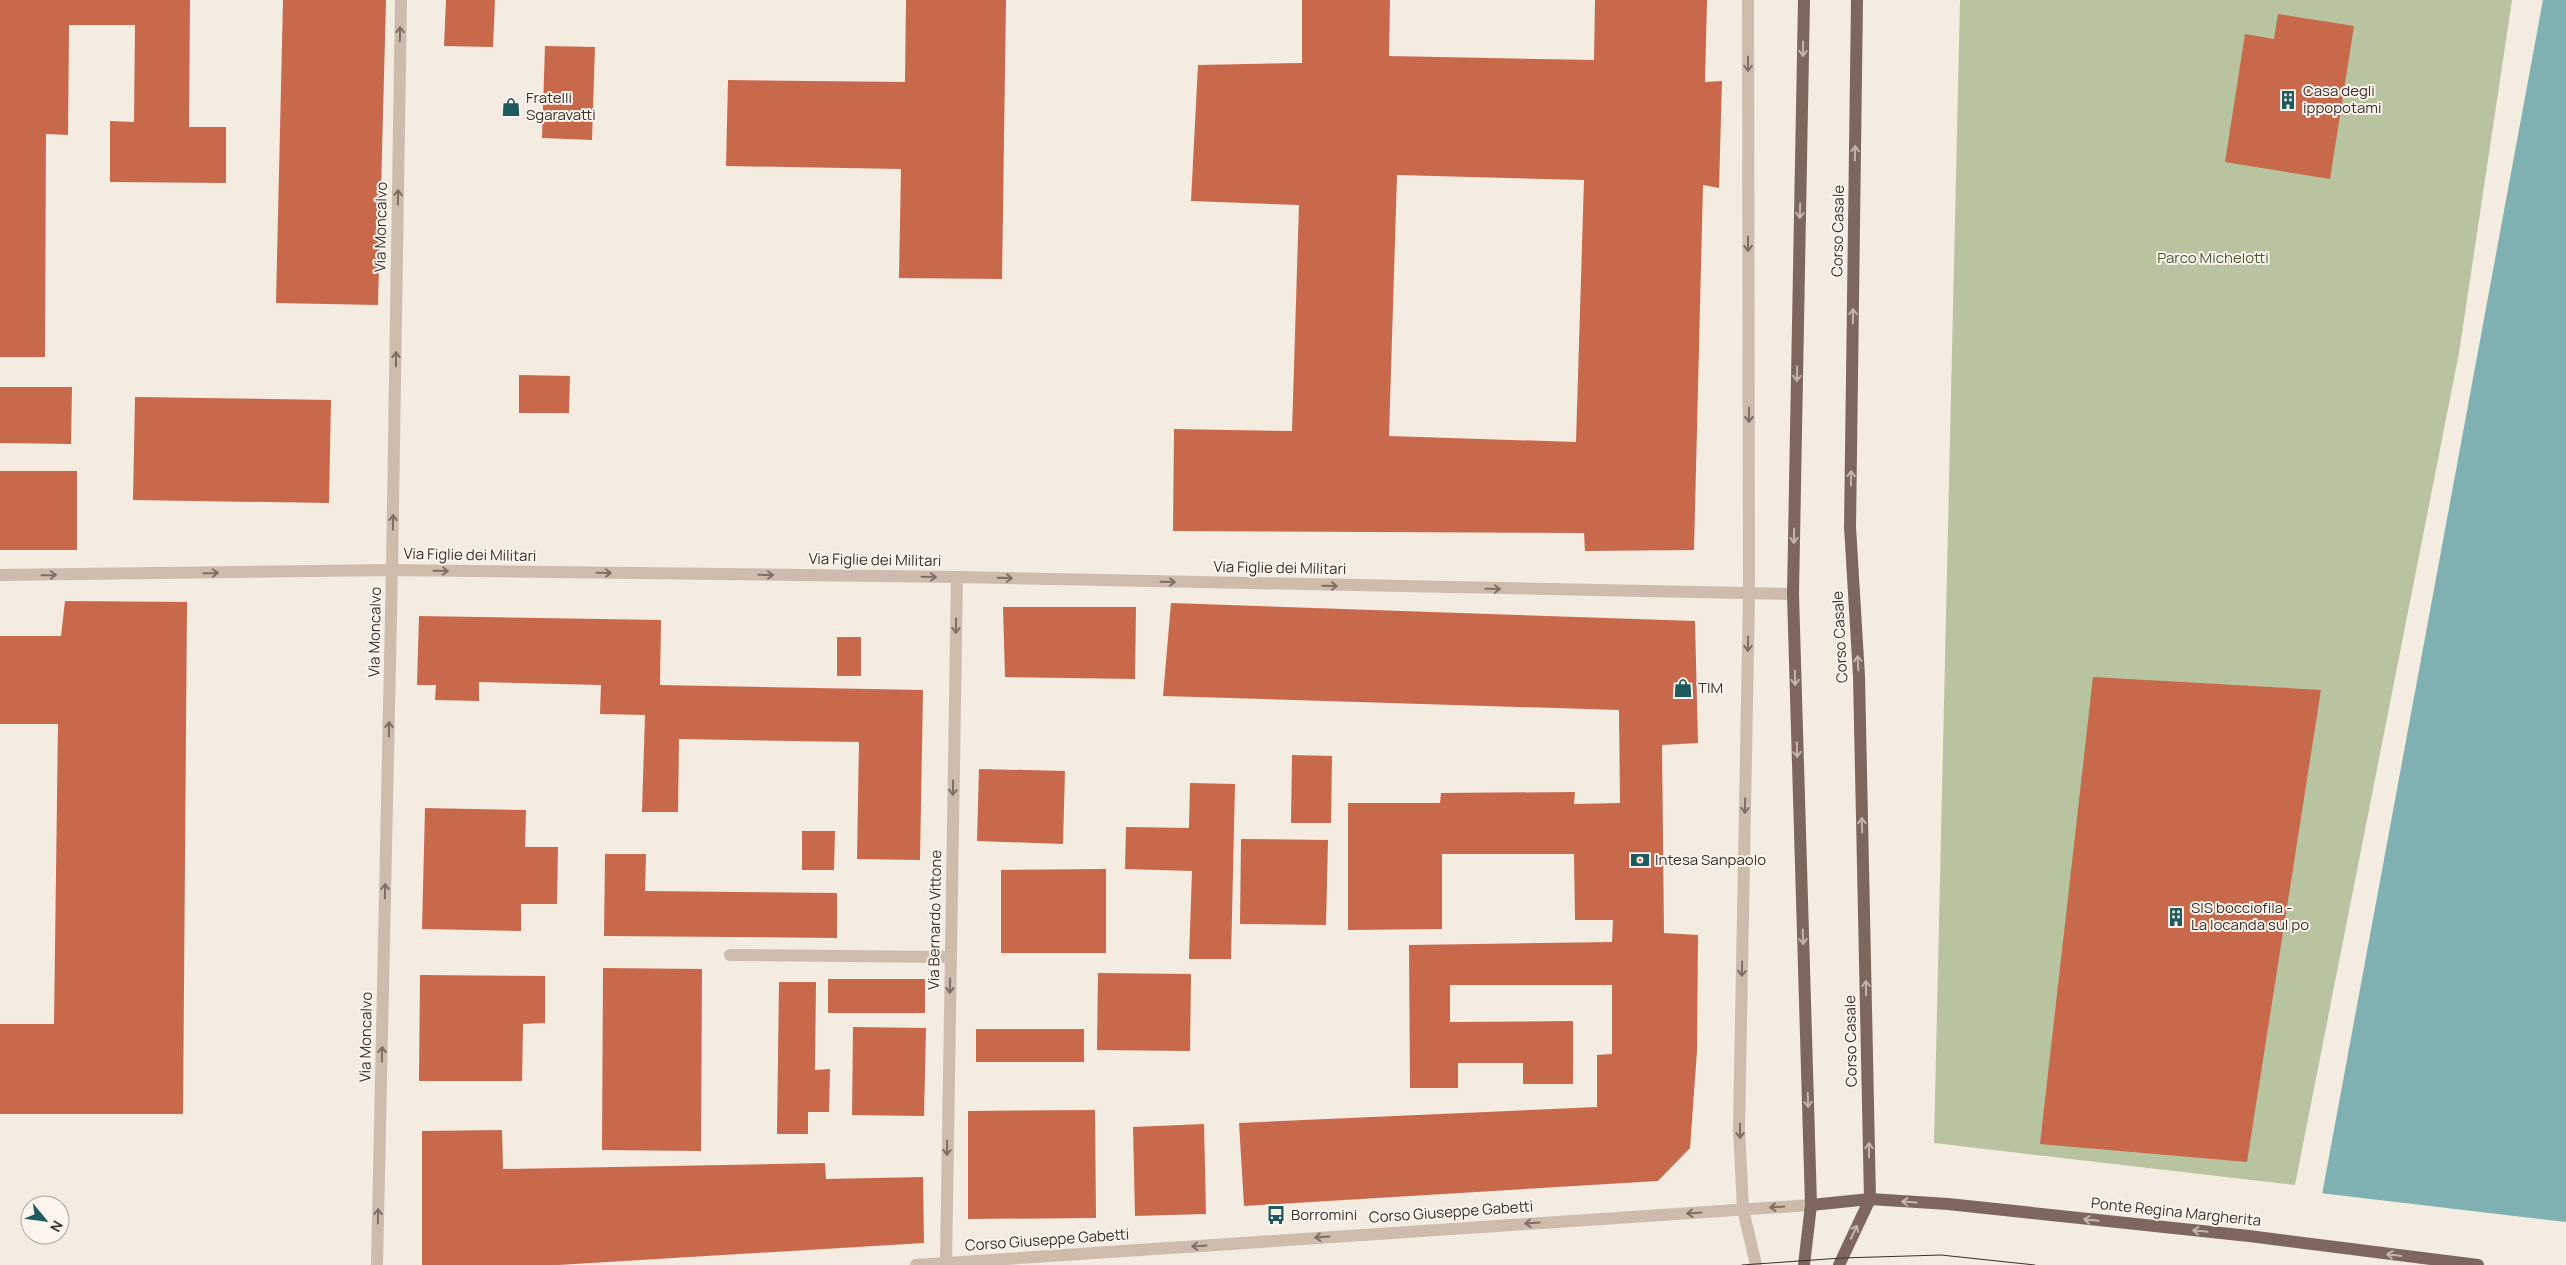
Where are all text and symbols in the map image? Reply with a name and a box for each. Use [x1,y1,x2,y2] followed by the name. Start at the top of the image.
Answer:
[396,27,405,43] one-way arrow
[1798,40,1808,56] one-way arrow
[1743,55,1753,71] one-way arrow
[2303,80,2381,118] place label: Casa degli ippopotami
[526,87,596,125] place label: Fratelli Sgaravatti
[2277,89,2299,111] building icon: Casa degli ippopotami
[500,96,522,118] shop icon: Fratelli Sgaravatti
[1850,145,1860,162] one-way arrow
[369,182,392,272] street label: Via Moncalvo
[1826,185,1849,277] street label: Corso Casale
[393,189,403,206] one-way arrow
[1795,202,1805,219] one-way arrow
[1743,235,1753,251] one-way arrow
[2157,247,2269,268] park label: Parco Michelotti
[1848,308,1858,324] one-way arrow
[391,352,400,368] one-way arrow
[1792,365,1802,381] one-way arrow
[1744,406,1754,423] one-way arrow
[1846,470,1856,486] one-way arrow
[388,514,398,530] one-way arrow
[1789,528,1799,544] one-way arrow
[403,543,537,566] street label: Via Figlie dei Militari
[808,548,942,571] street label: Via Figlie dei Militari
[1213,556,1347,579] street label: Via Figlie dei Militari
[432,566,449,576] one-way arrow
[202,568,219,578] one-way arrow
[595,568,611,578] one-way arrow
[40,570,56,580] one-way arrow
[758,570,774,580] one-way arrow
[920,572,936,582] one-way arrow
[997,573,1013,583] one-way arrow
[1160,577,1176,587] one-way arrow
[1322,581,1338,590] one-way arrow
[1484,584,1500,594] one-way arrow
[363,587,386,677] street label: Via Moncalvo
[1827,590,1852,684] street label: Corso Casale
[951,617,961,633] one-way arrow
[1743,635,1753,651] one-way arrow
[1854,655,1863,671] one-way arrow
[1791,670,1800,686] one-way arrow
[1672,677,1694,699] shop icon: TIM
[1698,677,1723,698] place label: TIM
[384,721,394,738] one-way arrow
[1793,742,1802,758] one-way arrow
[948,780,958,796] one-way arrow
[1740,798,1750,814] one-way arrow
[1858,818,1867,834] one-way arrow
[1629,849,1651,871] bank icon: Intesa Sanpaolo
[1655,849,1766,870] place label: Intesa Sanpaolo
[923,850,946,990] street label: Via Bernardo Vittone
[380,884,390,900] one-way arrow
[2191,897,2309,935] place label: SIS bocciofila - La locanda sul po
[2165,906,2187,928] building icon: SIS bocciofila - La locanda sul po
[1798,928,1808,945] one-way arrow
[1738,960,1747,976] one-way arrow
[945,977,955,993] one-way arrow
[1861,980,1871,996] one-way arrow
[354,992,377,1082] street label: Via Moncalvo
[1839,995,1862,1087] street label: Corso Casale
[377,1046,387,1062] one-way arrow
[1803,1091,1813,1107] one-way arrow
[1735,1122,1745,1139] one-way arrow
[943,1140,952,1156] one-way arrow
[1864,1143,1874,1159] one-way arrow
[2090,1192,2262,1231] street label: Ponte Regina Margherita
[20,1195,70,1245] north arrow
[1368,1195,1534,1228] street label: Corso Giuseppe Gabetti
[1901,1198,1917,1207] one-way arrow
[1769,1203,1785,1212] one-way arrow
[1265,1204,1287,1226] bus stop icon: Borromini
[1291,1204,1357,1225] place label: Borromini
[1686,1208,1702,1217] one-way arrow
[373,1209,383,1225] one-way arrow
[2084,1215,2100,1225] one-way arrow
[46,1218,68,1236] text: N
[1524,1219,1540,1228] one-way arrow
[964,1223,1130,1256] street label: Corso Giuseppe Gabetti
[1850,1225,1860,1240] one-way arrow
[2192,1226,2208,1236] one-way arrow
[1314,1233,1330,1242] one-way arrow
[1191,1241,1207,1251] one-way arrow
[2387,1249,2403,1259] one-way arrow

